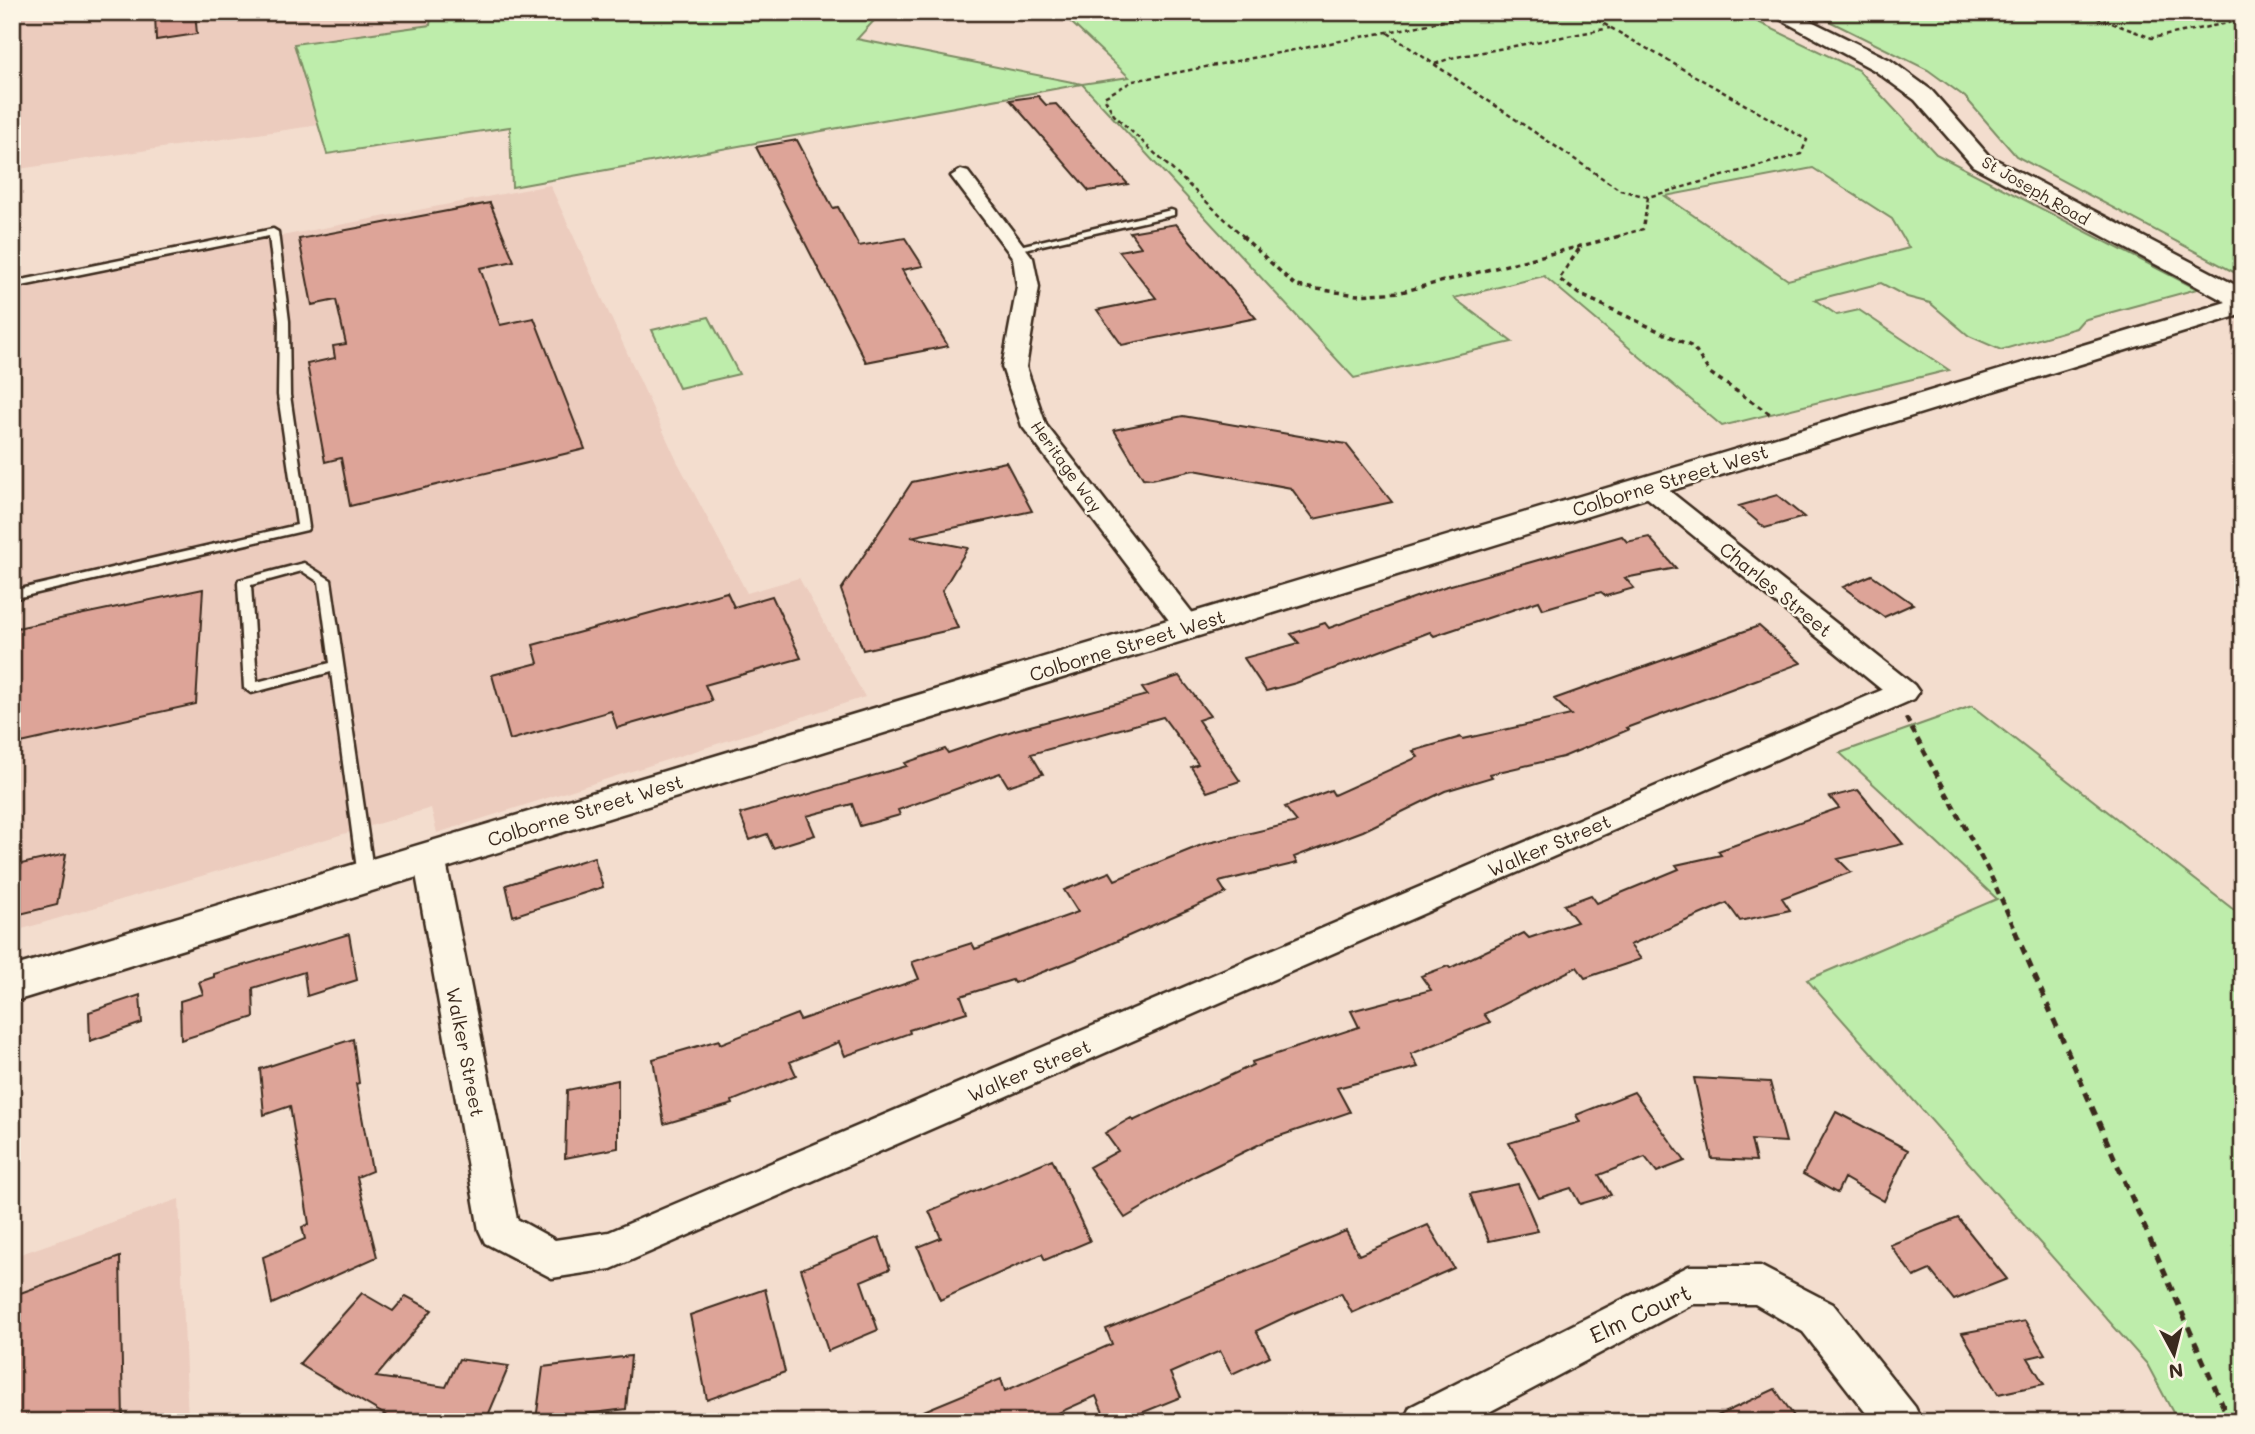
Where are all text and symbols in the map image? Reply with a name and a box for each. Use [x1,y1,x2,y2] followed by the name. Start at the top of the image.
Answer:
[1978,151,2094,229] street label: St Joseph Road
[1027,416,1107,516] street label: Heritage Way
[1569,438,1771,522] street label: Colborne Street West
[1715,536,1837,642] street label: Charles Street
[1026,603,1228,687] street label: Colborne Street West
[484,768,686,852] street label: Colborne Street West
[1484,808,1614,882] street label: Walker Street
[441,985,491,1119] street label: Walker Street
[964,1033,1094,1107] street label: Walker Street
[1584,1276,1696,1350] street label: Elm Court
[2140,1318,2210,1388] north arrow
[2167,1358,2185,1385] text: N

